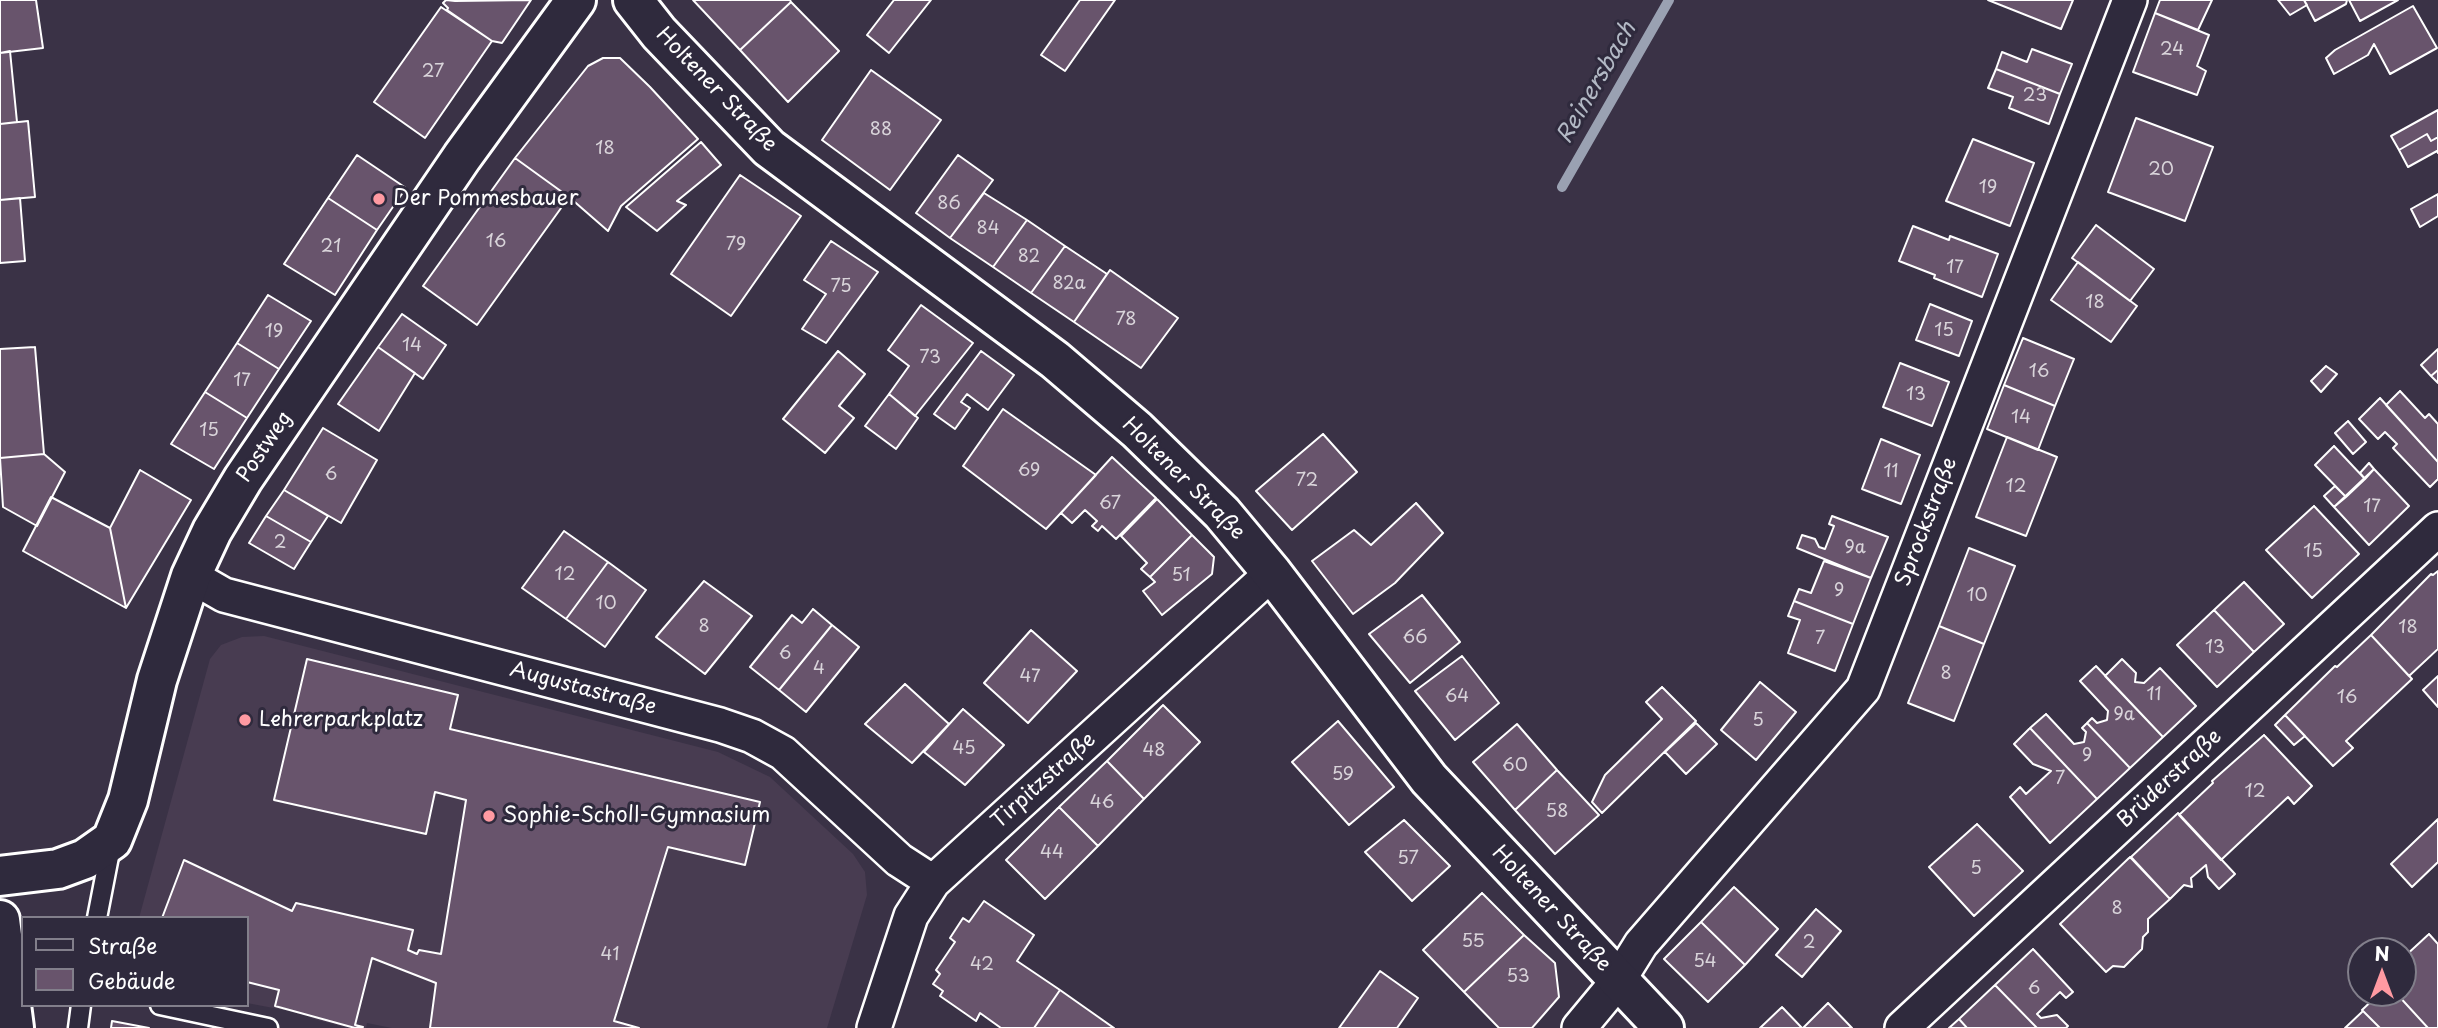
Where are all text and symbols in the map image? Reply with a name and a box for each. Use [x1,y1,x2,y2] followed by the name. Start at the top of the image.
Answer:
[1551,18,1643,148] water label: Reinersbach
[650,23,782,157] street label: Holtener Straße
[2160,39,2184,61] house number: 24
[422,61,444,83] house number: 27
[2023,85,2047,107] house number: 23
[870,119,892,141] house number: 88
[595,138,615,160] house number: 18
[2148,159,2174,181] house number: 20
[1979,177,1997,199] house number: 19
[393,186,578,212] place label: Der Pommesbauer
[371,191,387,207] marker: Der Pommesbauer
[937,193,961,215] house number: 86
[976,218,1000,240] house number: 84
[486,231,506,253] house number: 16
[726,234,746,256] house number: 79
[321,236,341,258] house number: 21
[1018,246,1040,268] house number: 82
[1946,257,1964,279] house number: 17
[1052,273,1086,295] house number: 82a
[831,276,851,298] house number: 75
[2085,292,2105,314] house number: 18
[1116,309,1136,331] house number: 78
[1934,320,1954,342] house number: 15
[265,321,283,343] house number: 19
[402,335,422,357] house number: 14
[919,347,941,369] house number: 73
[2029,361,2049,383] house number: 16
[233,370,251,392] house number: 17
[1906,384,1926,406] house number: 13
[232,407,298,487] street label: Postweg
[2011,407,2031,429] house number: 14
[1116,412,1250,546] street label: Holtener Straße
[199,420,219,442] house number: 15
[1891,454,1963,590] street label: Sprockstraße
[1018,460,1040,482] house number: 69
[1883,461,1899,483] house number: 11
[325,464,337,486] house number: 6
[1296,470,1318,492] house number: 72
[2006,476,2026,498] house number: 12
[1099,493,1121,515] house number: 67
[2363,496,2381,518] house number: 17
[274,532,286,554] house number: 2
[1844,537,1866,559] house number: 9a
[2303,541,2323,563] house number: 15
[555,564,575,586] house number: 12
[1171,565,1191,587] house number: 51
[1834,580,1844,602] house number: 9
[1966,585,1988,607] house number: 10
[595,593,617,615] house number: 10
[698,616,710,638] house number: 8
[2398,617,2418,639] house number: 18
[1403,627,1427,649] house number: 66
[1815,628,1825,650] house number: 7
[2205,637,2225,659] house number: 13
[779,643,791,665] house number: 6
[507,657,659,721] street label: Augustastraße
[813,658,825,680] house number: 4
[1940,663,1952,685] house number: 8
[1019,666,1041,688] house number: 47
[2146,684,2162,706] house number: 11
[1445,686,1469,708] house number: 64
[2337,687,2357,709] house number: 16
[2113,704,2135,726] house number: 9a
[259,707,423,733] place label: Lehrerparkplatz
[1752,710,1764,732] house number: 5
[237,712,253,728] marker: Lehrerparkplatz
[2113,724,2227,834] street label: Brüderstraße
[987,728,1101,834] street label: Tirpitzstraße
[953,738,975,760] house number: 45
[1142,740,1166,762] house number: 48
[2082,745,2092,767] house number: 9
[1502,755,1528,777] house number: 60
[1332,764,1354,786] house number: 59
[2055,768,2065,790] house number: 7
[2245,781,2265,803] house number: 12
[1090,792,1114,814] house number: 46
[1546,801,1568,823] house number: 58
[503,803,770,829] place label: Sophie-Scholl-Gymnasium
[481,808,497,824] marker: Sophie-Scholl-Gymnasium
[1486,841,1616,977] street label: Holtener Straße
[1040,842,1064,864] house number: 44
[1397,848,1419,870] house number: 57
[1970,858,1982,880] house number: 5
[2111,898,2123,920] house number: 8
[21,916,248,1007] legend
[88,929,157,961] text: Straße
[1461,931,1485,953] house number: 55
[1803,932,1815,954] house number: 2
[2347,937,2417,1007] north arrow
[2374,939,2390,967] text: N
[601,944,619,966] house number: 41
[1693,951,1717,973] house number: 54
[970,954,994,976] house number: 42
[88,964,175,996] text: Gebäude
[1506,966,1530,988] house number: 53
[2028,978,2040,1000] house number: 6

